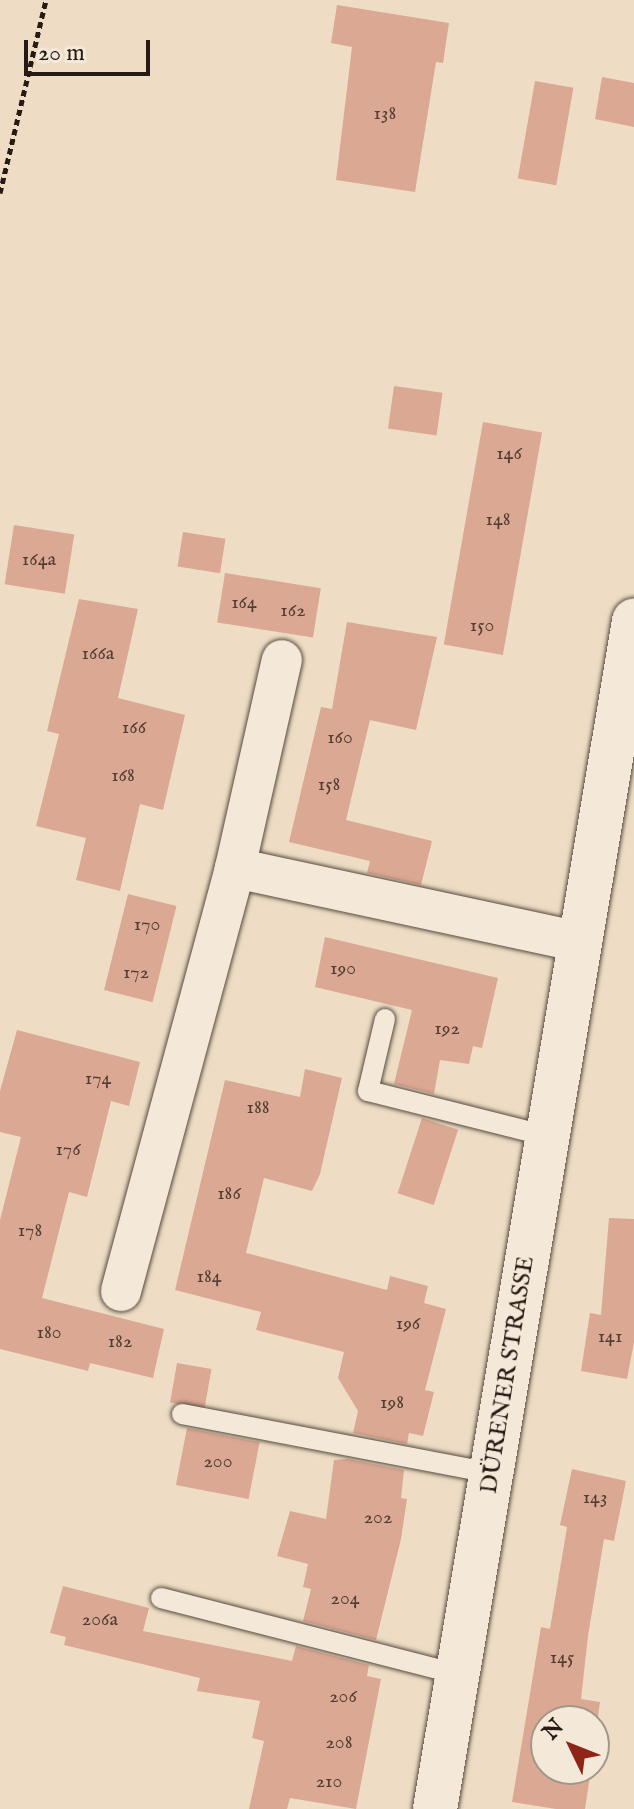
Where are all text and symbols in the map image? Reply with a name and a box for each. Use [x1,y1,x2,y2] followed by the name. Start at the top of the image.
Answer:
[28,24,154,74] scale bar
[38,38,85,69] text: 20 m
[374,101,396,125] house number: 138
[496,441,522,465] house number: 146
[485,507,511,531] house number: 148
[22,547,56,571] house number: 164a
[231,590,257,614] house number: 164
[280,598,306,622] house number: 162
[470,613,494,637] house number: 150
[82,641,114,665] house number: 166a
[122,715,146,739] house number: 166
[327,725,353,749] house number: 160
[111,763,135,787] house number: 168
[318,772,340,796] house number: 158
[134,912,160,936] house number: 170
[330,956,356,980] house number: 190
[123,960,149,984] house number: 172
[434,1016,460,1040] house number: 192
[85,1066,111,1090] house number: 174
[246,1095,270,1119] house number: 188
[55,1137,81,1161] house number: 176
[217,1181,241,1205] house number: 186
[18,1218,42,1242] house number: 178
[475,1254,541,1496] street label: DÜRENER STRASSE
[196,1264,222,1288] house number: 184
[396,1311,420,1335] house number: 196
[36,1320,62,1344] house number: 180
[598,1324,622,1348] house number: 141
[108,1329,132,1353] house number: 182
[380,1390,404,1414] house number: 198
[203,1449,233,1473] house number: 200
[583,1485,607,1509] house number: 143
[364,1505,392,1529] house number: 202
[330,1586,360,1610] house number: 204
[82,1607,118,1631] house number: 206a
[550,1645,574,1669] house number: 145
[329,1684,357,1708] house number: 206
[530,1705,610,1785] north arrow
[537,1713,571,1747] text: N
[325,1730,353,1754] house number: 208
[316,1769,342,1793] house number: 210

